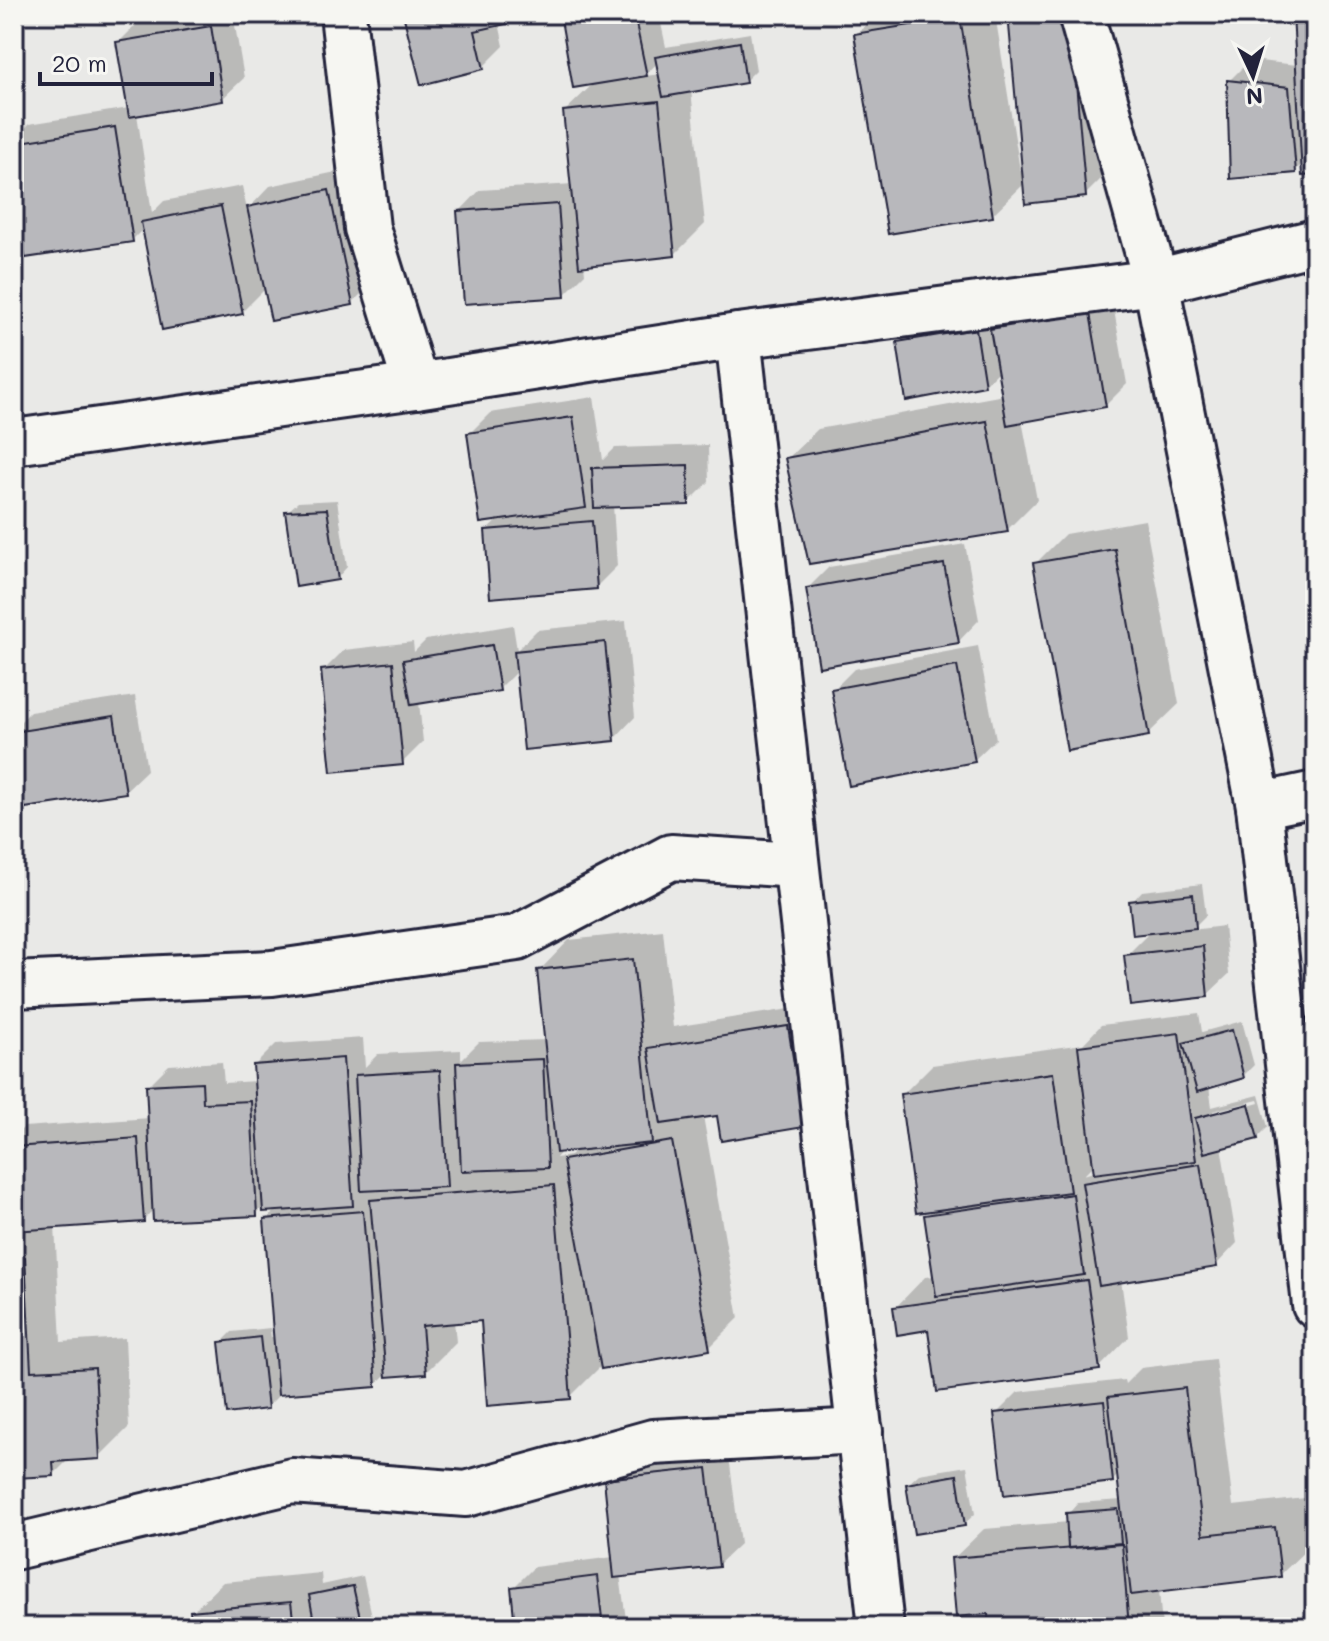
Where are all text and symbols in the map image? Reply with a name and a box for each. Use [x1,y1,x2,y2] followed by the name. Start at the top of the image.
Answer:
[40,36,212,86] scale bar
[1213,36,1293,116] north arrow
[52,47,107,78] text: 20 m
[1245,81,1264,111] text: N

